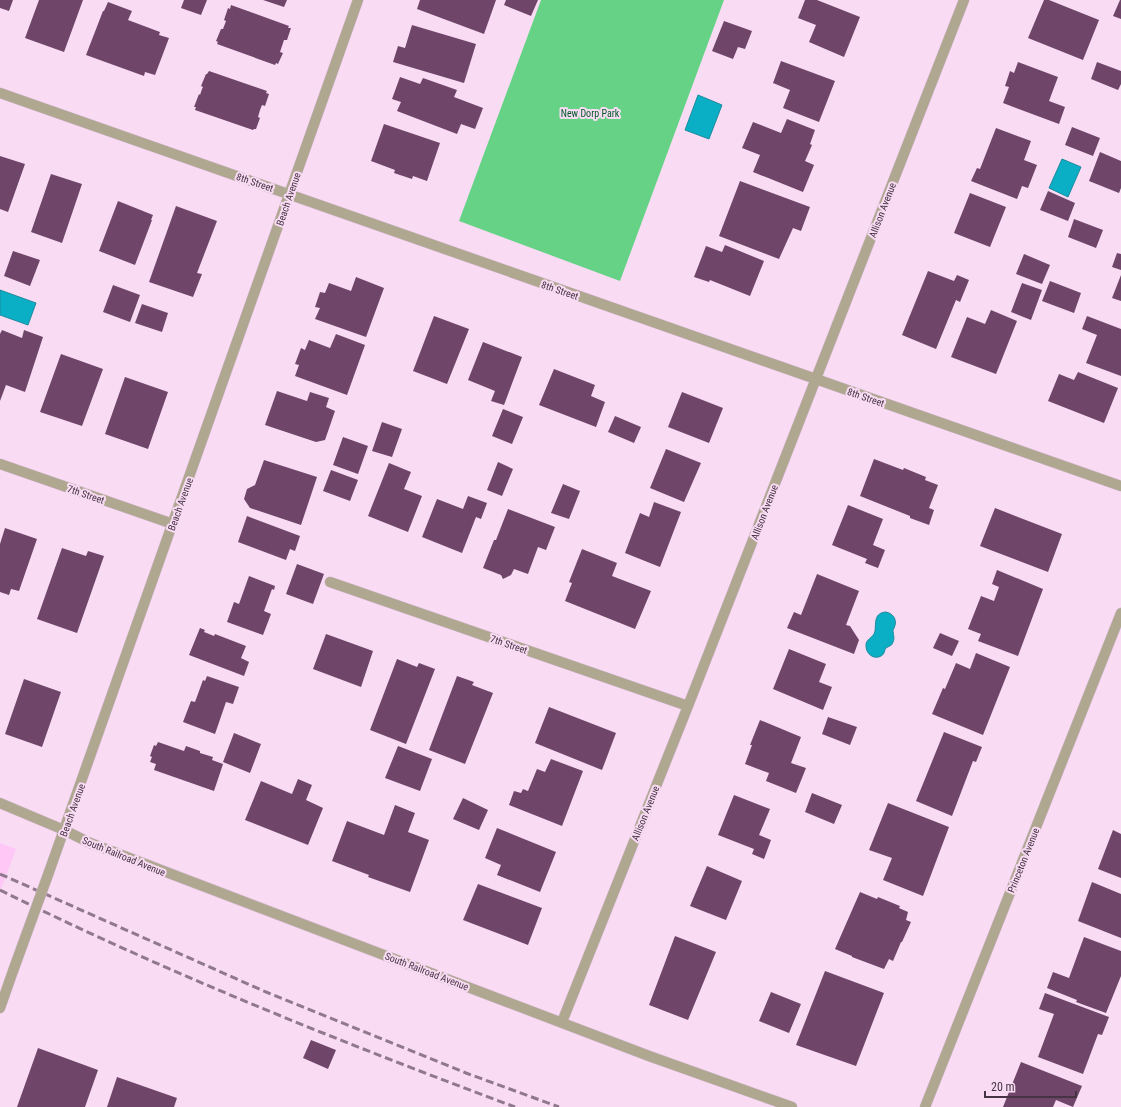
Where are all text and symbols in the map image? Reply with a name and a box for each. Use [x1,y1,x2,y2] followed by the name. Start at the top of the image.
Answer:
[561,108,620,119] park label: New Dorp Park
[235,171,275,194] street label: 8th Street
[274,171,303,227] street label: Beach Avenue
[867,181,898,239] street label: Allison Avenue
[540,279,580,302] street label: 8th Street
[846,386,886,409] street label: 8th Street
[166,476,195,532] street label: Beach Avenue
[66,483,106,506] street label: 7th Street
[749,483,780,541] street label: Allison Avenue
[489,633,529,656] street label: 7th Street
[58,782,87,838] street label: Beach Avenue
[629,784,662,842] street label: Allison Avenue
[1005,826,1042,894] street label: Princeton Avenue
[81,835,167,878] street label: South Railroad Avenue
[383,950,470,993] street label: South Railroad Avenue
[985,1073,1076,1099] scale bar
[991,1080,1015,1094] text: 20 m

